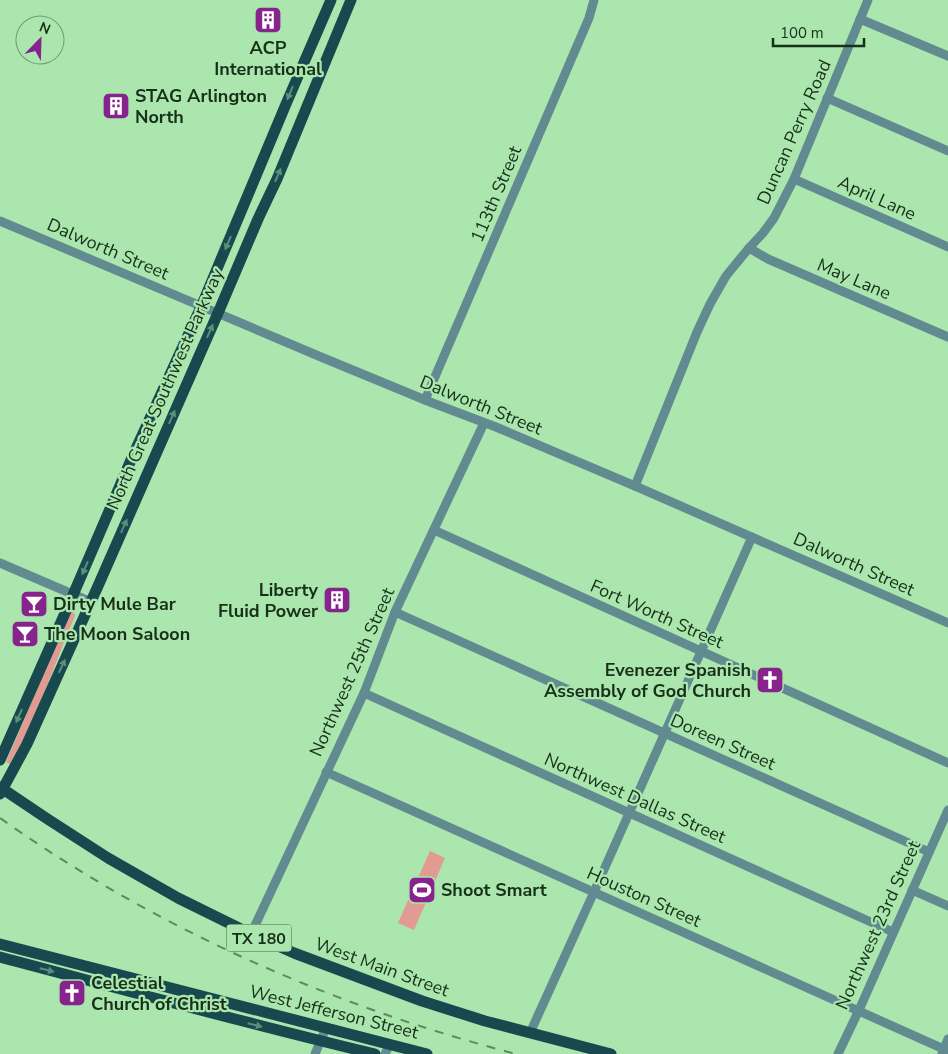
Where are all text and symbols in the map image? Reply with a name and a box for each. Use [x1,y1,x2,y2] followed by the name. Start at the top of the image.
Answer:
[253,5,283,35] building icon: ACP International
[15,15,65,65] north arrow
[773,15,864,47] scale bar
[36,18,53,39] text: N
[780,23,824,43] text: 100 m
[214,36,322,81] place label: ACP International
[751,56,837,208] street label: Duncan Perry Road
[135,84,267,129] place label: STAG Arlington North
[286,86,294,100] one-way arrow
[101,91,131,121] building icon: STAG Arlington North
[465,141,527,246] street label: 113th Street
[275,168,283,182] one-way arrow
[834,170,920,226] street label: April Lane
[43,213,173,286] street label: Dalworth Street
[224,236,232,251] one-way arrow
[813,253,895,305] street label: May Lane
[101,264,230,513] street label: North Great Southwest Parkway
[206,324,214,338] one-way arrow
[416,369,547,441] street label: Dalworth Street
[169,410,177,424] one-way arrow
[121,519,129,533] one-way arrow
[790,527,919,602] street label: Dalworth Street
[81,561,89,576] one-way arrow
[587,574,728,654] street label: Fort Worth Street
[218,578,319,623] place label: Liberty Fluid Power
[304,583,400,760] street label: Northwest 25th Street
[322,585,352,615] building icon: Liberty Fluid Power
[19,589,49,619] bar icon: Dirty Mule Bar
[53,592,176,616] place label: Dirty Mule Bar
[10,619,40,649] bar icon: The Moon Saloon
[44,622,190,646] place label: The Moon Saloon
[544,658,751,703] place label: Evenezer Spanish Assembly of God Church
[58,659,66,673] one-way arrow
[755,665,785,695] church icon: Evenezer Spanish Assembly of God Church
[667,708,780,776] street label: Doreen Street
[15,709,23,723] one-way arrow
[540,747,730,849] street label: Northwest Dallas Street
[830,836,926,1013] street label: Northwest 23rd Street
[583,861,705,933] street label: Houston Street
[407,875,437,905] sports icon: Shoot Smart
[441,878,547,902] place label: Shoot Smart
[226,924,292,951] road number: TX 180
[312,932,453,1003] street label: West Main Street
[40,966,55,974] one-way arrow
[91,971,227,1016] place label: Celestial Church of Christ
[57,978,87,1008] church icon: Celestial Church of Christ
[247,979,422,1045] street label: West Jefferson Street
[247,1021,262,1029] one-way arrow

